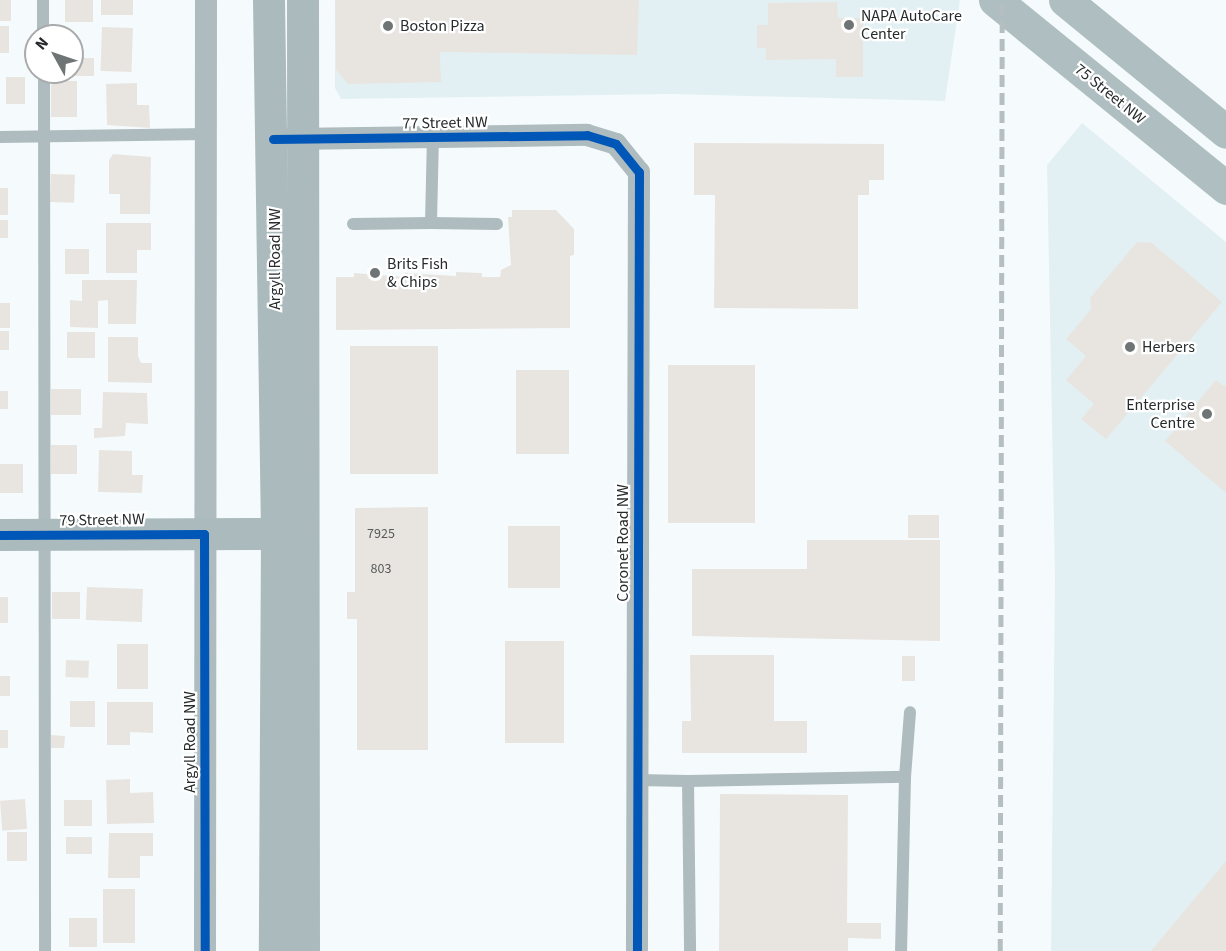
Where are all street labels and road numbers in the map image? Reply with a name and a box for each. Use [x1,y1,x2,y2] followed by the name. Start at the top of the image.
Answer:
[1071,60,1149,128] street label: 75 Street NW
[402,113,488,133] street label: 77 Street NW
[265,208,285,310] street label: Argyll Road NW
[613,484,633,602] street label: Coronet Road NW
[59,510,145,530] street label: 79 Street NW
[180,691,200,793] street label: Argyll Road NW

